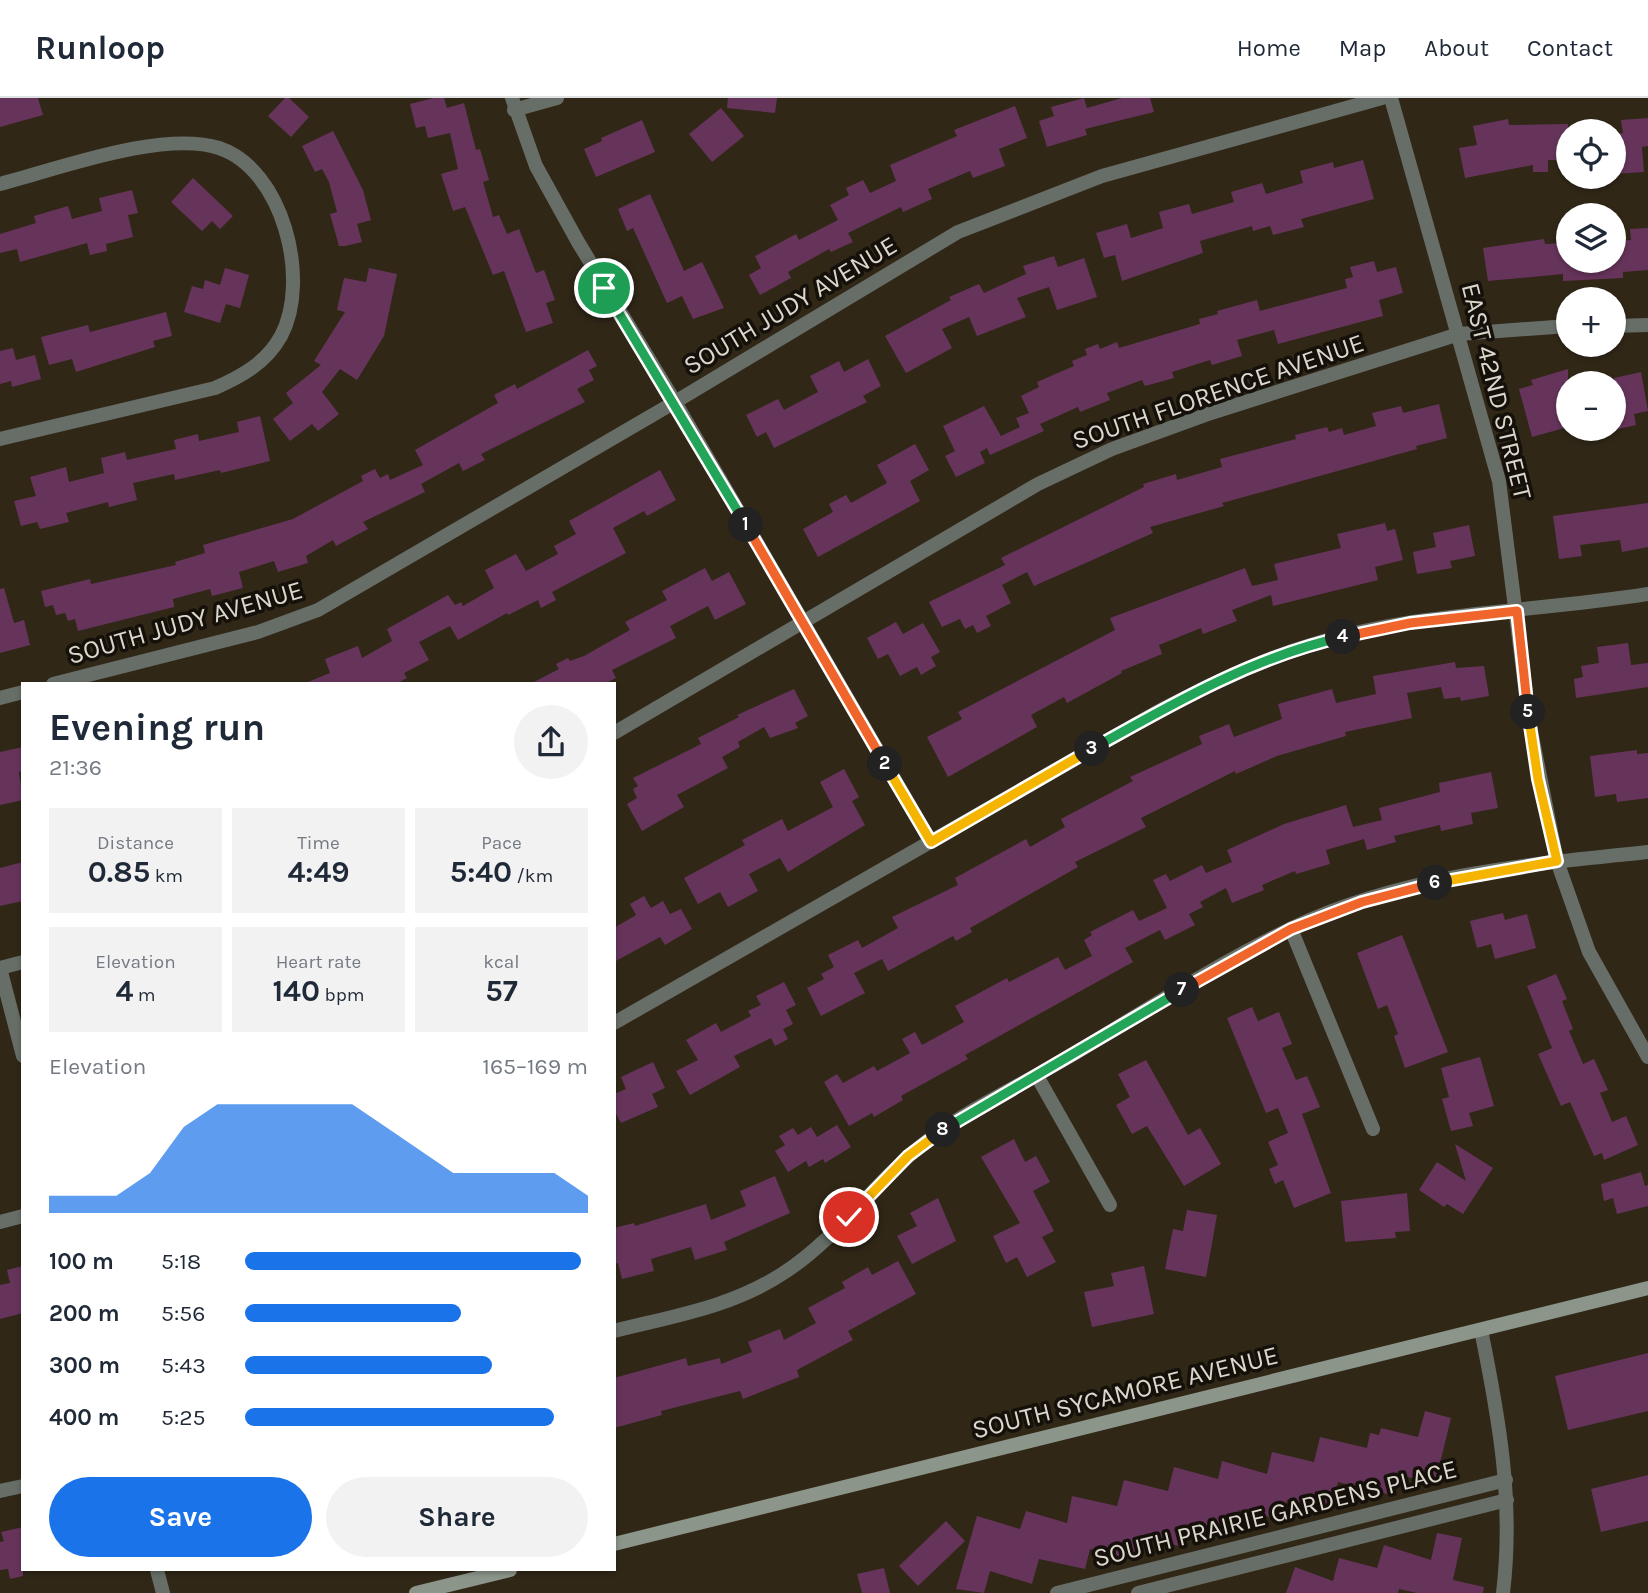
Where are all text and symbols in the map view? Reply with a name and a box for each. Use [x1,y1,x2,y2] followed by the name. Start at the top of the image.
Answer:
[35,29,165,67] text: Runloop
[1237,34,1301,62] text: Home
[1339,34,1386,62] text: Map
[1424,34,1489,62] text: About
[1527,34,1613,62] text: Contact
[1556,119,1626,441] map controls
[1556,119,1626,189] button: locate
[1556,203,1626,273] button: layers
[678,229,903,381] street label: SOUTH JUDY AVENUE
[574,258,634,318] pin
[585,269,623,307] icon: arrive
[1455,280,1538,503] street label: EAST 42ND STREET
[1556,287,1626,357] button: +
[1068,327,1368,456] street label: SOUTH FLORENCE AVENUE
[1556,371,1626,441] button: −
[728,508,764,542] pin: 1
[742,513,749,535] text: 1
[64,574,306,671] street label: SOUTH JUDY AVENUE
[1326,620,1360,654] pin: 4
[1337,625,1348,647] text: 4
[1510,694,1546,730] pin: 5
[1522,700,1533,722] text: 5
[49,705,265,750] text: Evening run
[514,705,588,779] button: share
[1074,732,1110,766] pin: 3
[1086,737,1097,759] text: 3
[868,746,903,782] pin: 2
[879,752,890,774] text: 2
[49,754,102,781] text: 21:36
[97,832,174,854] text: Distance
[297,832,340,854] text: Time
[481,832,522,854] text: Pace
[88,854,150,890] text: 0.85
[287,854,350,890] text: 4:49
[450,854,512,890] text: 5:40
[150,865,183,887] text: km
[512,865,553,887] text: /km
[1418,866,1452,900] pin: 6
[1429,871,1440,893] text: 6
[95,951,176,973] text: Elevation
[276,951,361,973] text: Heart rate
[483,951,520,973] text: kcal
[1164,972,1200,1008] pin: 7
[115,973,133,1009] text: 4
[272,973,320,1009] text: 140
[485,973,518,1009] text: 57
[1177,978,1186,1000] text: 7
[133,984,156,1006] text: m
[320,984,365,1006] text: bpm
[49,1053,146,1080] text: Elevation
[482,1053,588,1080] text: 165–169 m
[926,1112,960,1148] pin: 8
[936,1118,949,1140] text: 8
[819,1187,879,1247] pin
[830,1198,868,1236] icon: check
[49,1248,114,1275] text: 100 m
[161,1248,201,1275] text: 5:18
[49,1300,120,1327] text: 200 m
[161,1300,205,1327] text: 5:56
[969,1339,1281,1446] street label: SOUTH SYCAMORE AVENUE
[49,1352,120,1379] text: 300 m
[161,1352,206,1379] text: 5:43
[49,1404,119,1431] text: 400 m
[161,1404,206,1431] text: 5:25
[1090,1453,1460,1574] street label: SOUTH PRAIRIE GARDENS PLACE
[49,1477,312,1557] button: Save
[326,1477,588,1557] button: Share

